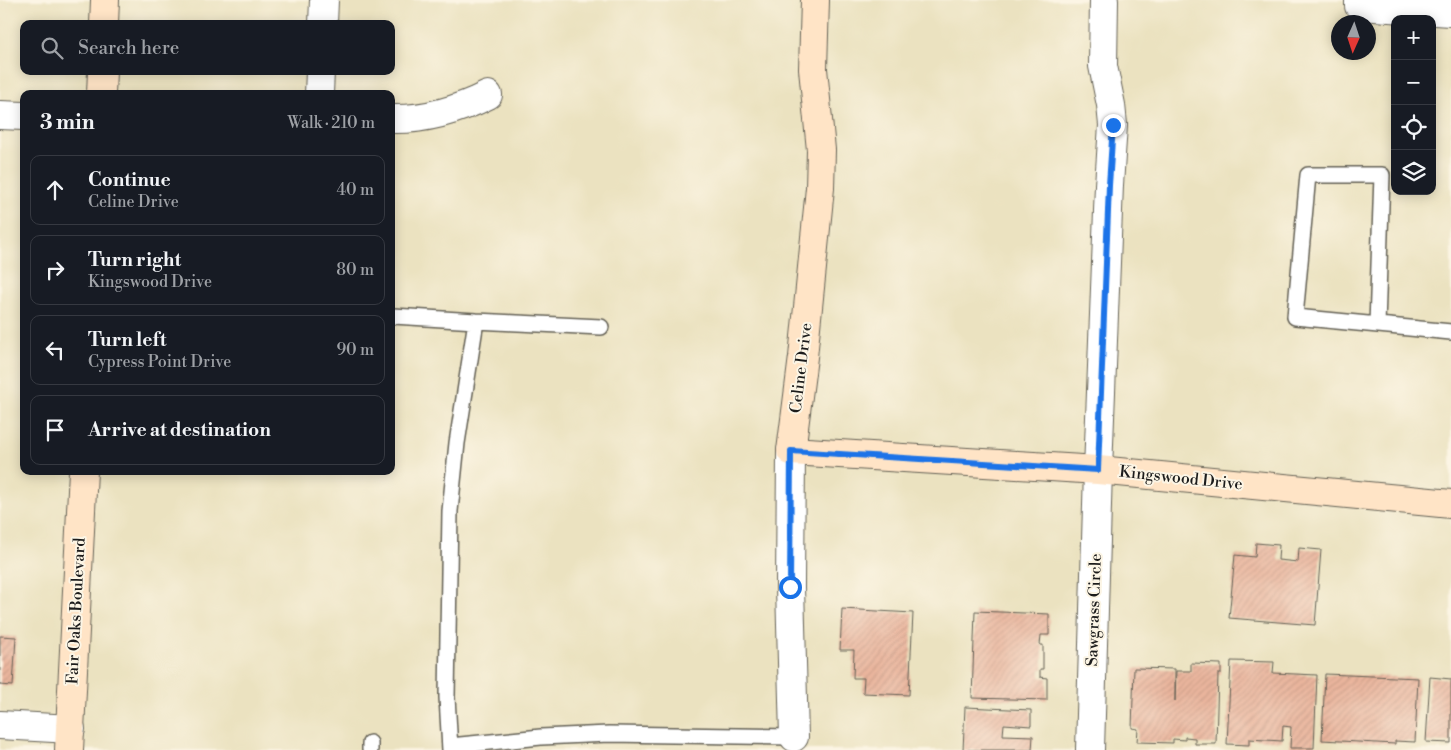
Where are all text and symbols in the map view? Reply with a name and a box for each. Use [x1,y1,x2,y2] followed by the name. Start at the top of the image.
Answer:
[1331,15,1376,60] north arrow
[1391,15,1436,195] map controls
[1391,15,1436,60] button: +
[20,20,395,75] search box
[38,34,66,62] icon: search
[78,36,179,60] text: Search here
[1391,60,1436,105] button: −
[1391,105,1436,150] button: locate
[40,110,95,136] text: 3 min
[287,113,375,133] text: Walk · 210 m
[1102,114,1125,137] route end
[1391,150,1436,195] button: layers
[88,168,171,192] text: Continue
[41,176,69,204] icon: ahead
[337,180,374,200] text: 40 m
[88,192,179,212] text: Celine Drive
[88,248,181,272] text: Turn right
[41,256,69,284] icon: right
[336,260,374,280] text: 80 m
[88,272,212,292] text: Kingswood Drive
[786,322,816,414] street label: Celine Drive
[88,328,167,352] text: Turn left
[41,336,69,364] icon: left
[336,340,374,360] text: 90 m
[88,352,231,372] text: Cypress Point Drive
[41,416,69,444] icon: arrive
[88,418,271,442] text: Arrive at destination
[1118,462,1244,494] street label: Kingswood Drive
[62,537,90,685] street label: Fair Oaks Boulevard
[1082,553,1106,667] street label: Sawgrass Circle
[779,576,802,599] route start

